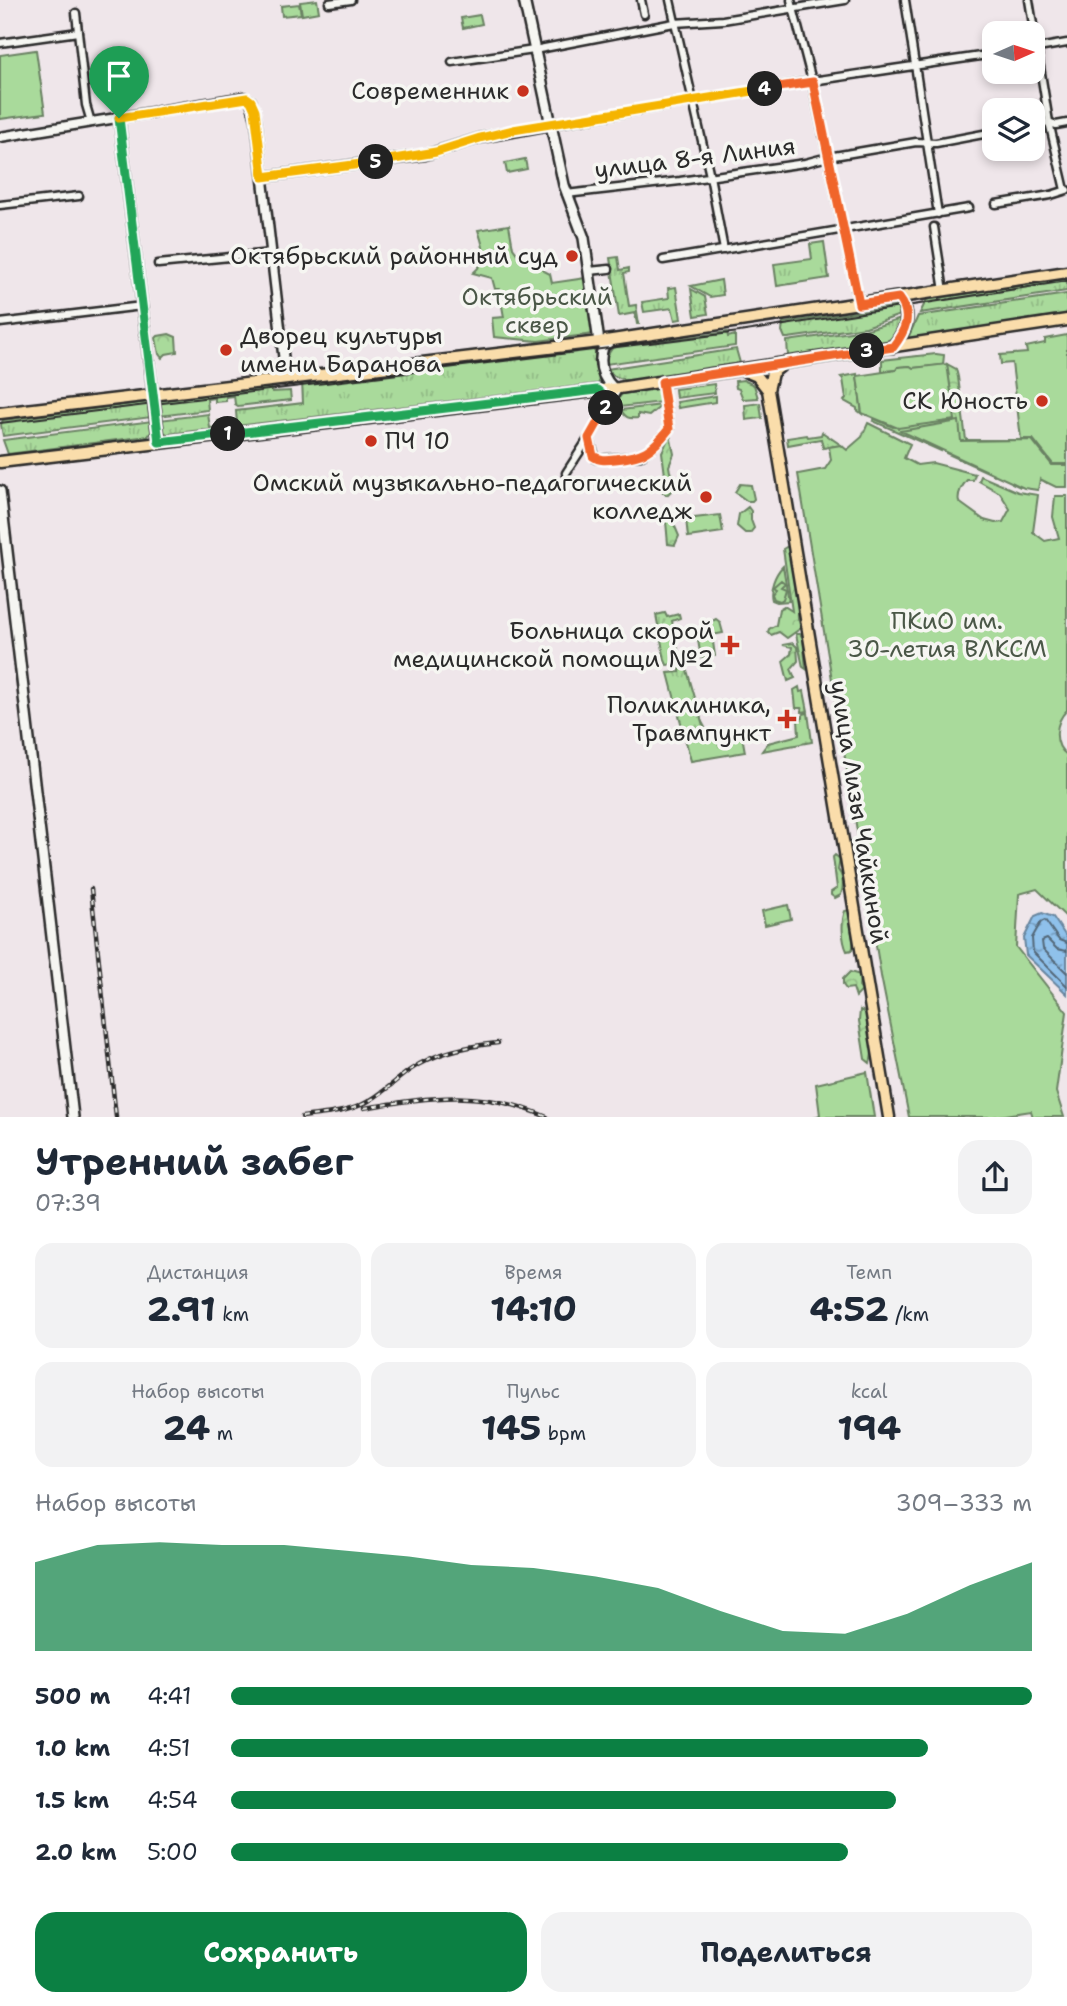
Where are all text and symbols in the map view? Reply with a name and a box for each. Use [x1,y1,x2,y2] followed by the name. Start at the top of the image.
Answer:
[982,21,1045,84] north arrow
[982,21,1045,161] map controls
[89,46,149,118] pin
[100,57,138,95] icon: arrive
[748,72,782,106] pin: 4
[351,75,509,107] place label: Современник
[758,76,771,101] text: 4
[515,83,531,99] marker: Современник
[982,98,1045,161] button: layers
[593,130,797,186] street label: улица 8-я Линия
[358,144,394,180] pin: 5
[370,149,381,174] text: 5
[230,240,558,272] place label: Октябрьский районный суд
[564,248,580,264] marker: Октябрьский районный суд
[462,281,613,341] park label: Октябрьский сквер
[240,320,443,380] place label: Дворец культуры имени Баранова
[850,334,884,368] pin: 3
[860,338,873,363] text: 3
[218,342,234,358] marker: Дворец культуры имени Баранова
[902,385,1028,417] place label: СК Юность
[588,390,624,426] pin: 2
[1034,393,1050,409] marker: СК Юность
[599,395,612,420] text: 2
[210,416,246,452] pin: 1
[223,421,232,446] text: 1
[385,425,450,457] place label: ПЧ 10
[363,433,379,449] marker: ПЧ 10
[252,467,692,527] place label: Омский музыкально-педагогический колледж
[698,489,714,505] marker: Омский музыкально-педагогический колледж
[847,605,1047,665] park label: ПКиО им. 30-летия ВЛКСМ
[393,615,714,675] place label: Больница скорой медицинской помощи №2
[720,635,740,655] marker: Больница скорой медицинской помощи №2
[822,678,896,946] street label: улица Лизы Чайкиной
[607,689,772,749] place label: Поликлиника, Травмпункт
[777,709,797,729] marker: Поликлиника, Травмпункт
[35,1136,353,1187] text: Утренний забег
[958,1140,1032,1214] button: share
[35,1188,101,1218] text: 07:39
[147,1260,249,1285] text: Дистанция
[505,1260,562,1285] text: Время
[846,1260,892,1285] text: Темп
[146,1285,216,1332] text: 2.91
[490,1285,577,1332] text: 14:10
[809,1285,889,1332] text: 4:52
[216,1302,249,1327] text: km
[889,1302,929,1327] text: /km
[131,1379,264,1404] text: Набор высоты
[507,1379,560,1404] text: Пульс
[851,1379,888,1404] text: kcal
[163,1404,210,1451] text: 24
[481,1404,541,1451] text: 145
[837,1404,901,1451] text: 194
[210,1421,233,1446] text: m
[541,1421,586,1446] text: bpm
[35,1488,196,1518] text: Набор высоты
[895,1488,1032,1518] text: 309–333 m
[35,1681,110,1711] text: 500 m
[147,1681,192,1711] text: 4:41
[35,1733,110,1763] text: 1.0 km
[147,1733,191,1763] text: 4:51
[35,1785,109,1815] text: 1.5 km
[147,1785,198,1815] text: 4:54
[35,1837,117,1867] text: 2.0 km
[147,1837,198,1867] text: 5:00
[35,1912,527,1992] button: Сохранить
[541,1912,1032,1992] button: Поделиться

